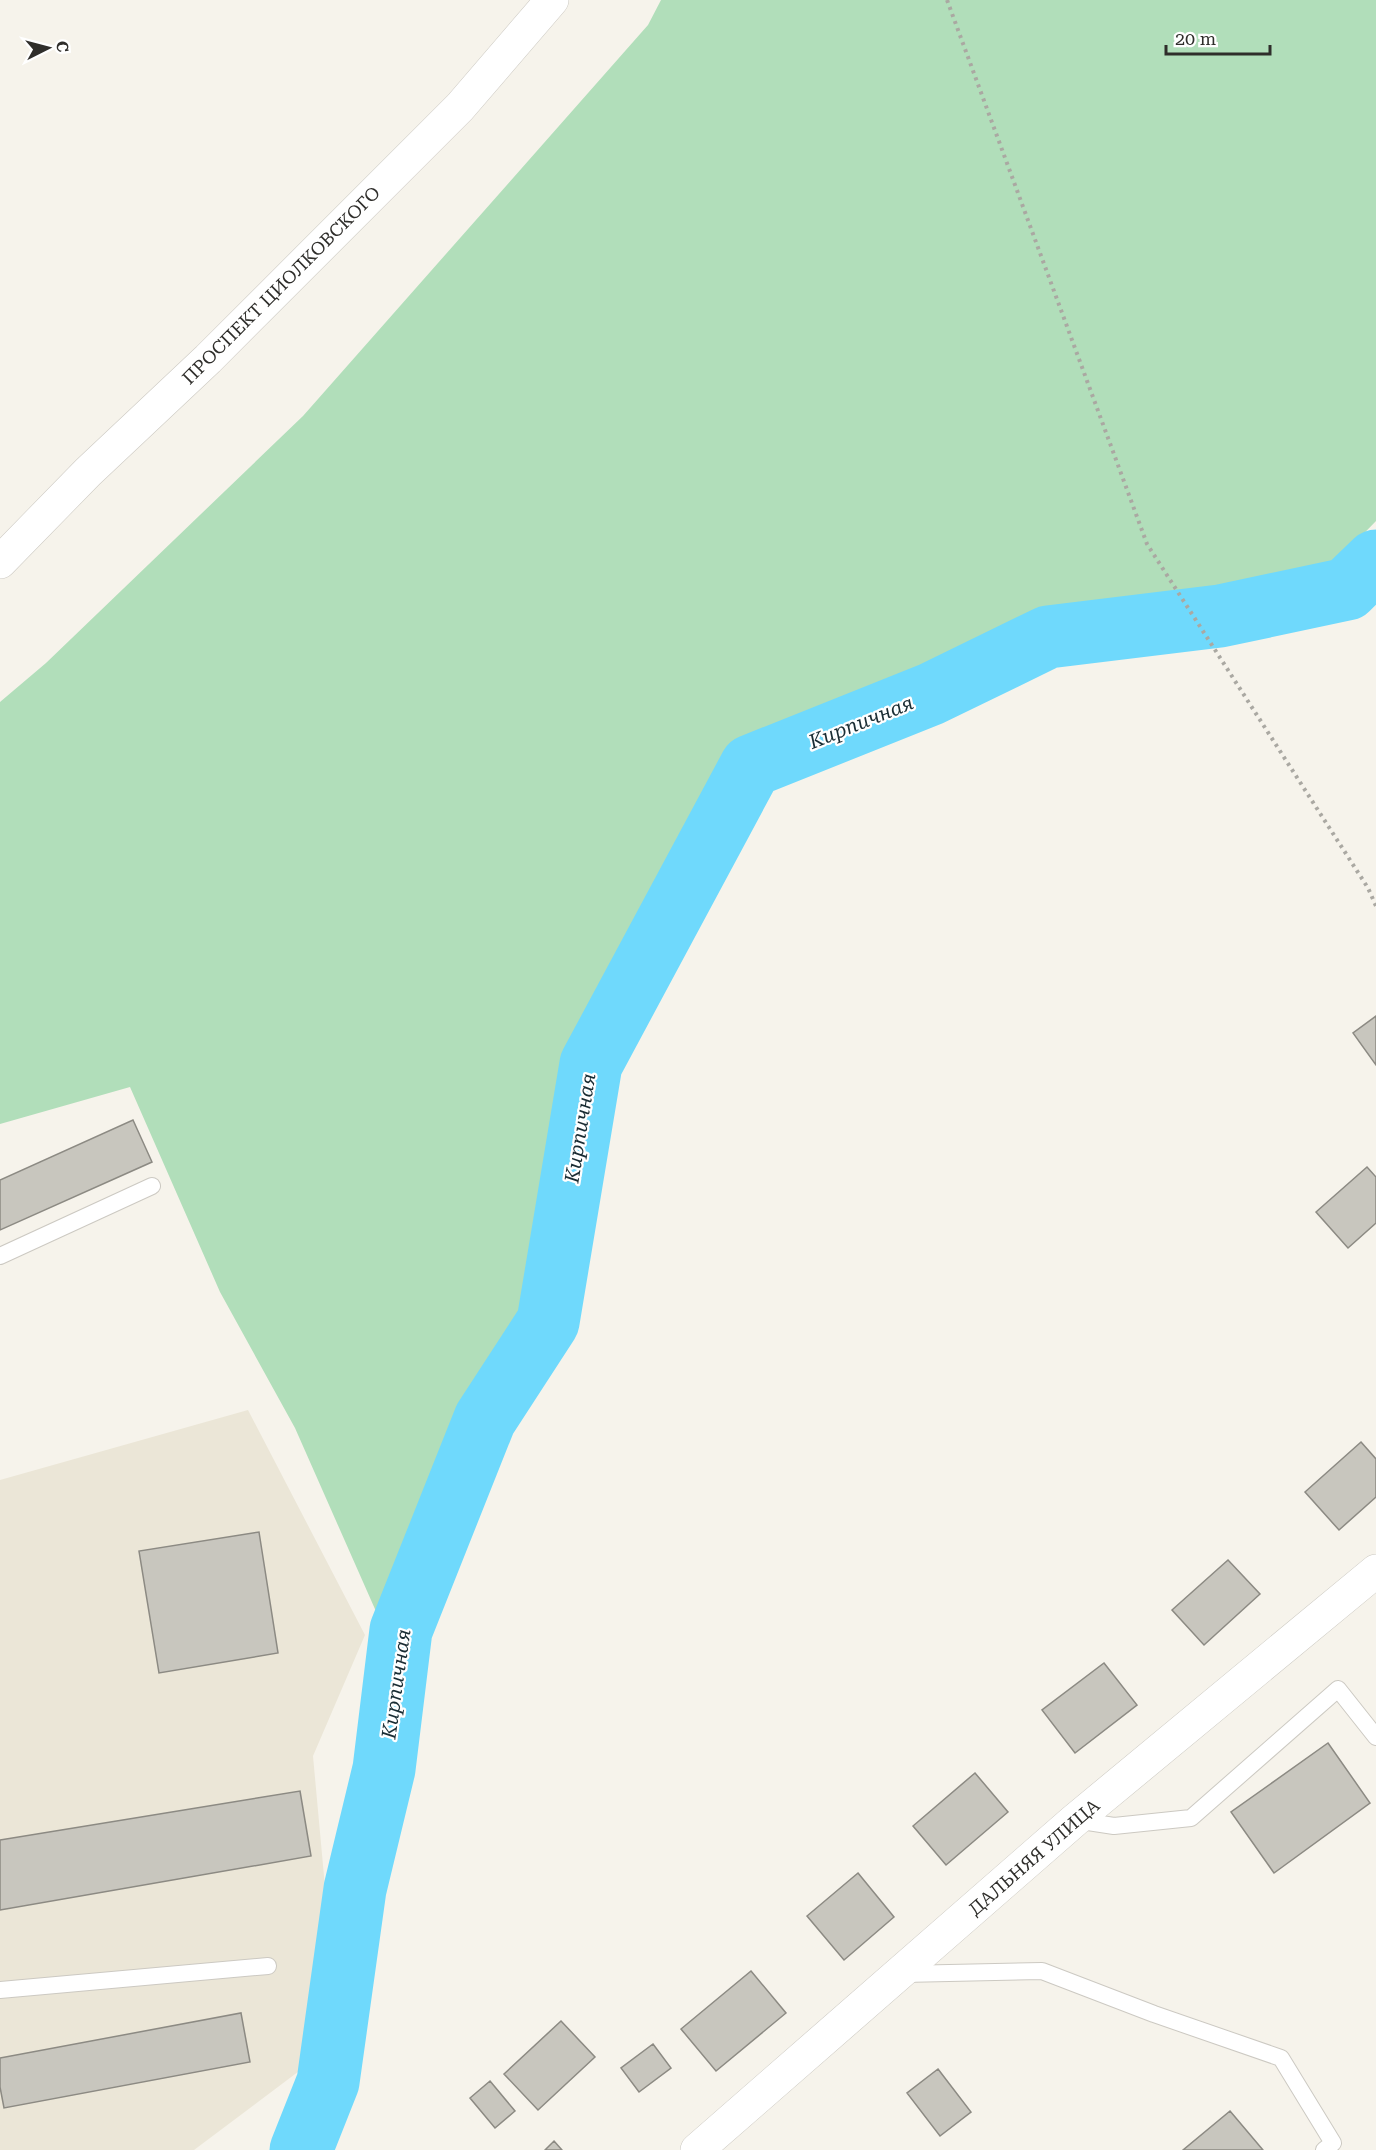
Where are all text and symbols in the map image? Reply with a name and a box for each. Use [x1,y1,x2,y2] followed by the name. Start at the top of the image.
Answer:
[18,18,78,78] north arrow
[1166,18,1270,56] scale bar
[1175,28,1216,49] text: 20 m
[52,40,72,53] text: С
[178,182,384,388] street label: ПРОСПЕКТ ЦИОЛКОВСКОГО
[804,690,917,754] water label: Кирпичная
[559,1071,601,1186] water label: Кирпичная
[376,1627,416,1742] water label: Кирпичная
[964,1794,1104,1919] street label: ДАЛЬНЯЯ УЛИЦА

